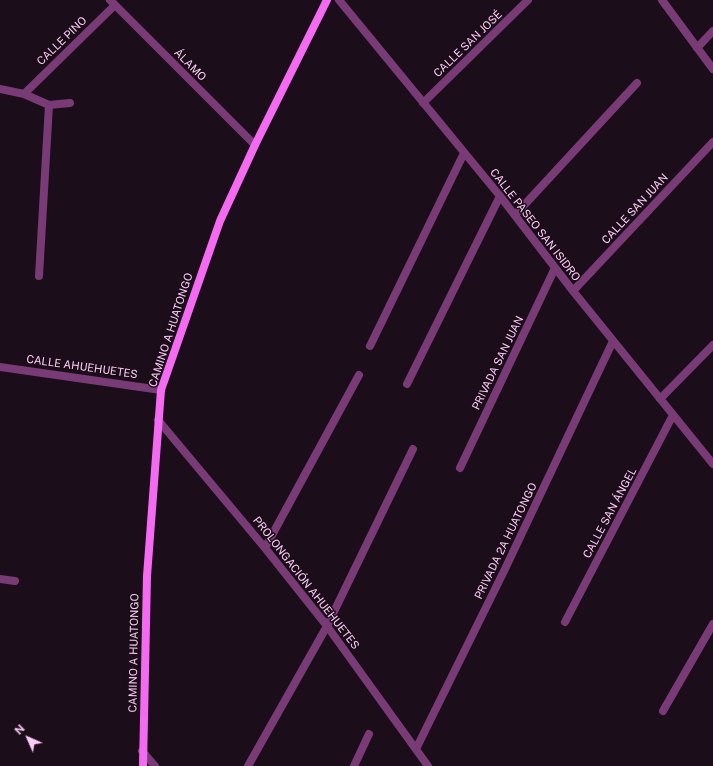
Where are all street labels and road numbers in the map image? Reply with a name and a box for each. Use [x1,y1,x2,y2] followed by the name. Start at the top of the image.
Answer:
[431,8,505,80] street label: CALLE SAN JOSÉ
[34,14,90,68] street label: CALLE PINO
[171,46,209,84] street label: ÁLAMO
[487,166,583,284] street label: CALLE PASEO SAN ISIDRO
[599,171,671,247] street label: CALLE SAN JUAN
[146,271,196,389] street label: CAMINO A HUATONGO
[469,314,527,412] street label: PRIVADA SAN JUAN
[26,353,138,381] street label: CALLE AHUEHUETES
[581,465,639,561] street label: CALLE SAN ÁNGEL
[472,481,540,601] street label: PRIVADA 2A HUATONGO
[250,514,362,652] street label: PROLONGACIÓN AHUEHUETES
[126,593,142,713] street label: CAMINO A HUATONGO

